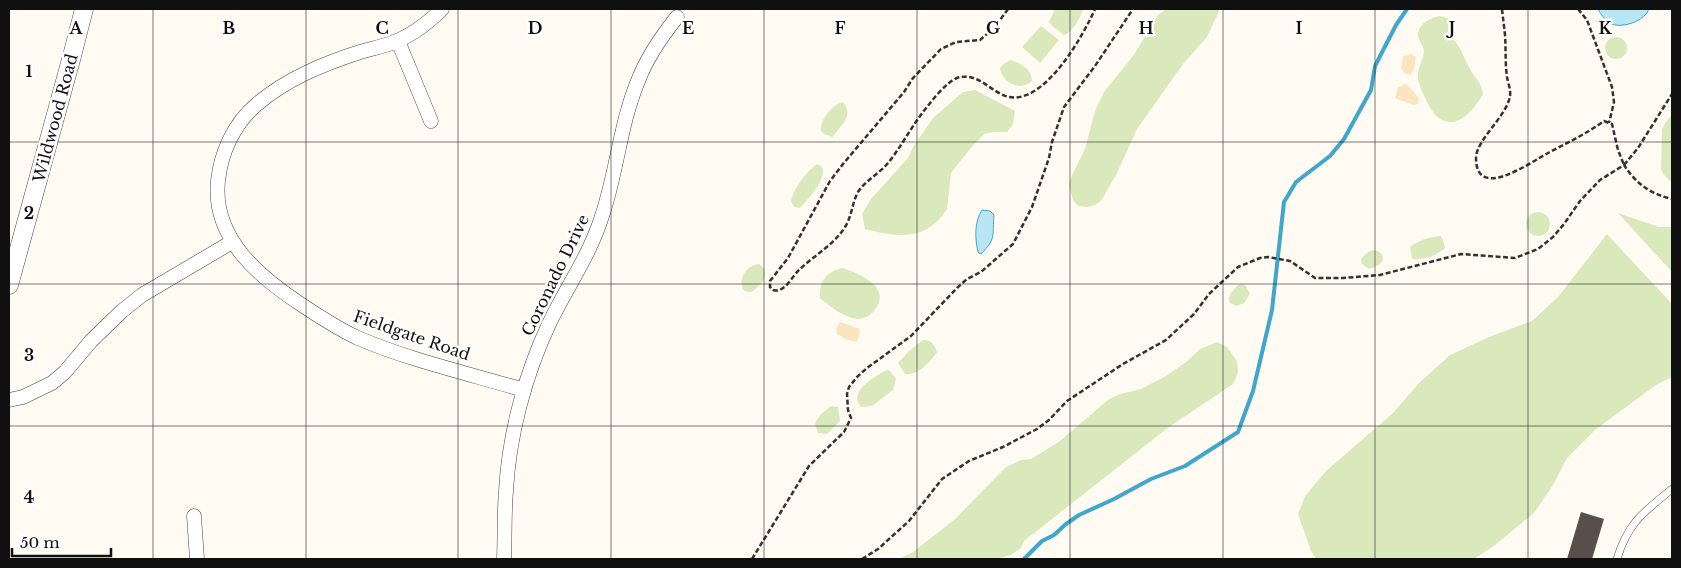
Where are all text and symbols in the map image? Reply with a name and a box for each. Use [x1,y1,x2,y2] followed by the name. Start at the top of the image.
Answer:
[69,18,84,38] text: A
[223,18,236,38] text: B
[375,18,389,38] text: C
[528,18,542,38] text: D
[682,18,694,38] text: E
[834,18,846,38] text: F
[986,18,1000,38] text: G
[1138,18,1154,38] text: H
[1296,18,1303,38] text: I
[1446,18,1455,38] text: J
[1598,18,1612,38] text: K
[28,51,82,185] street label: Wildwood Road
[26,61,33,81] text: 1
[24,203,34,223] text: 2
[517,211,593,339] street label: Coronado Drive
[351,306,473,364] street label: Fieldgate Road
[24,345,34,365] text: 3
[24,487,34,507] text: 4
[12,526,111,558] scale bar
[20,533,60,552] text: 50 m

